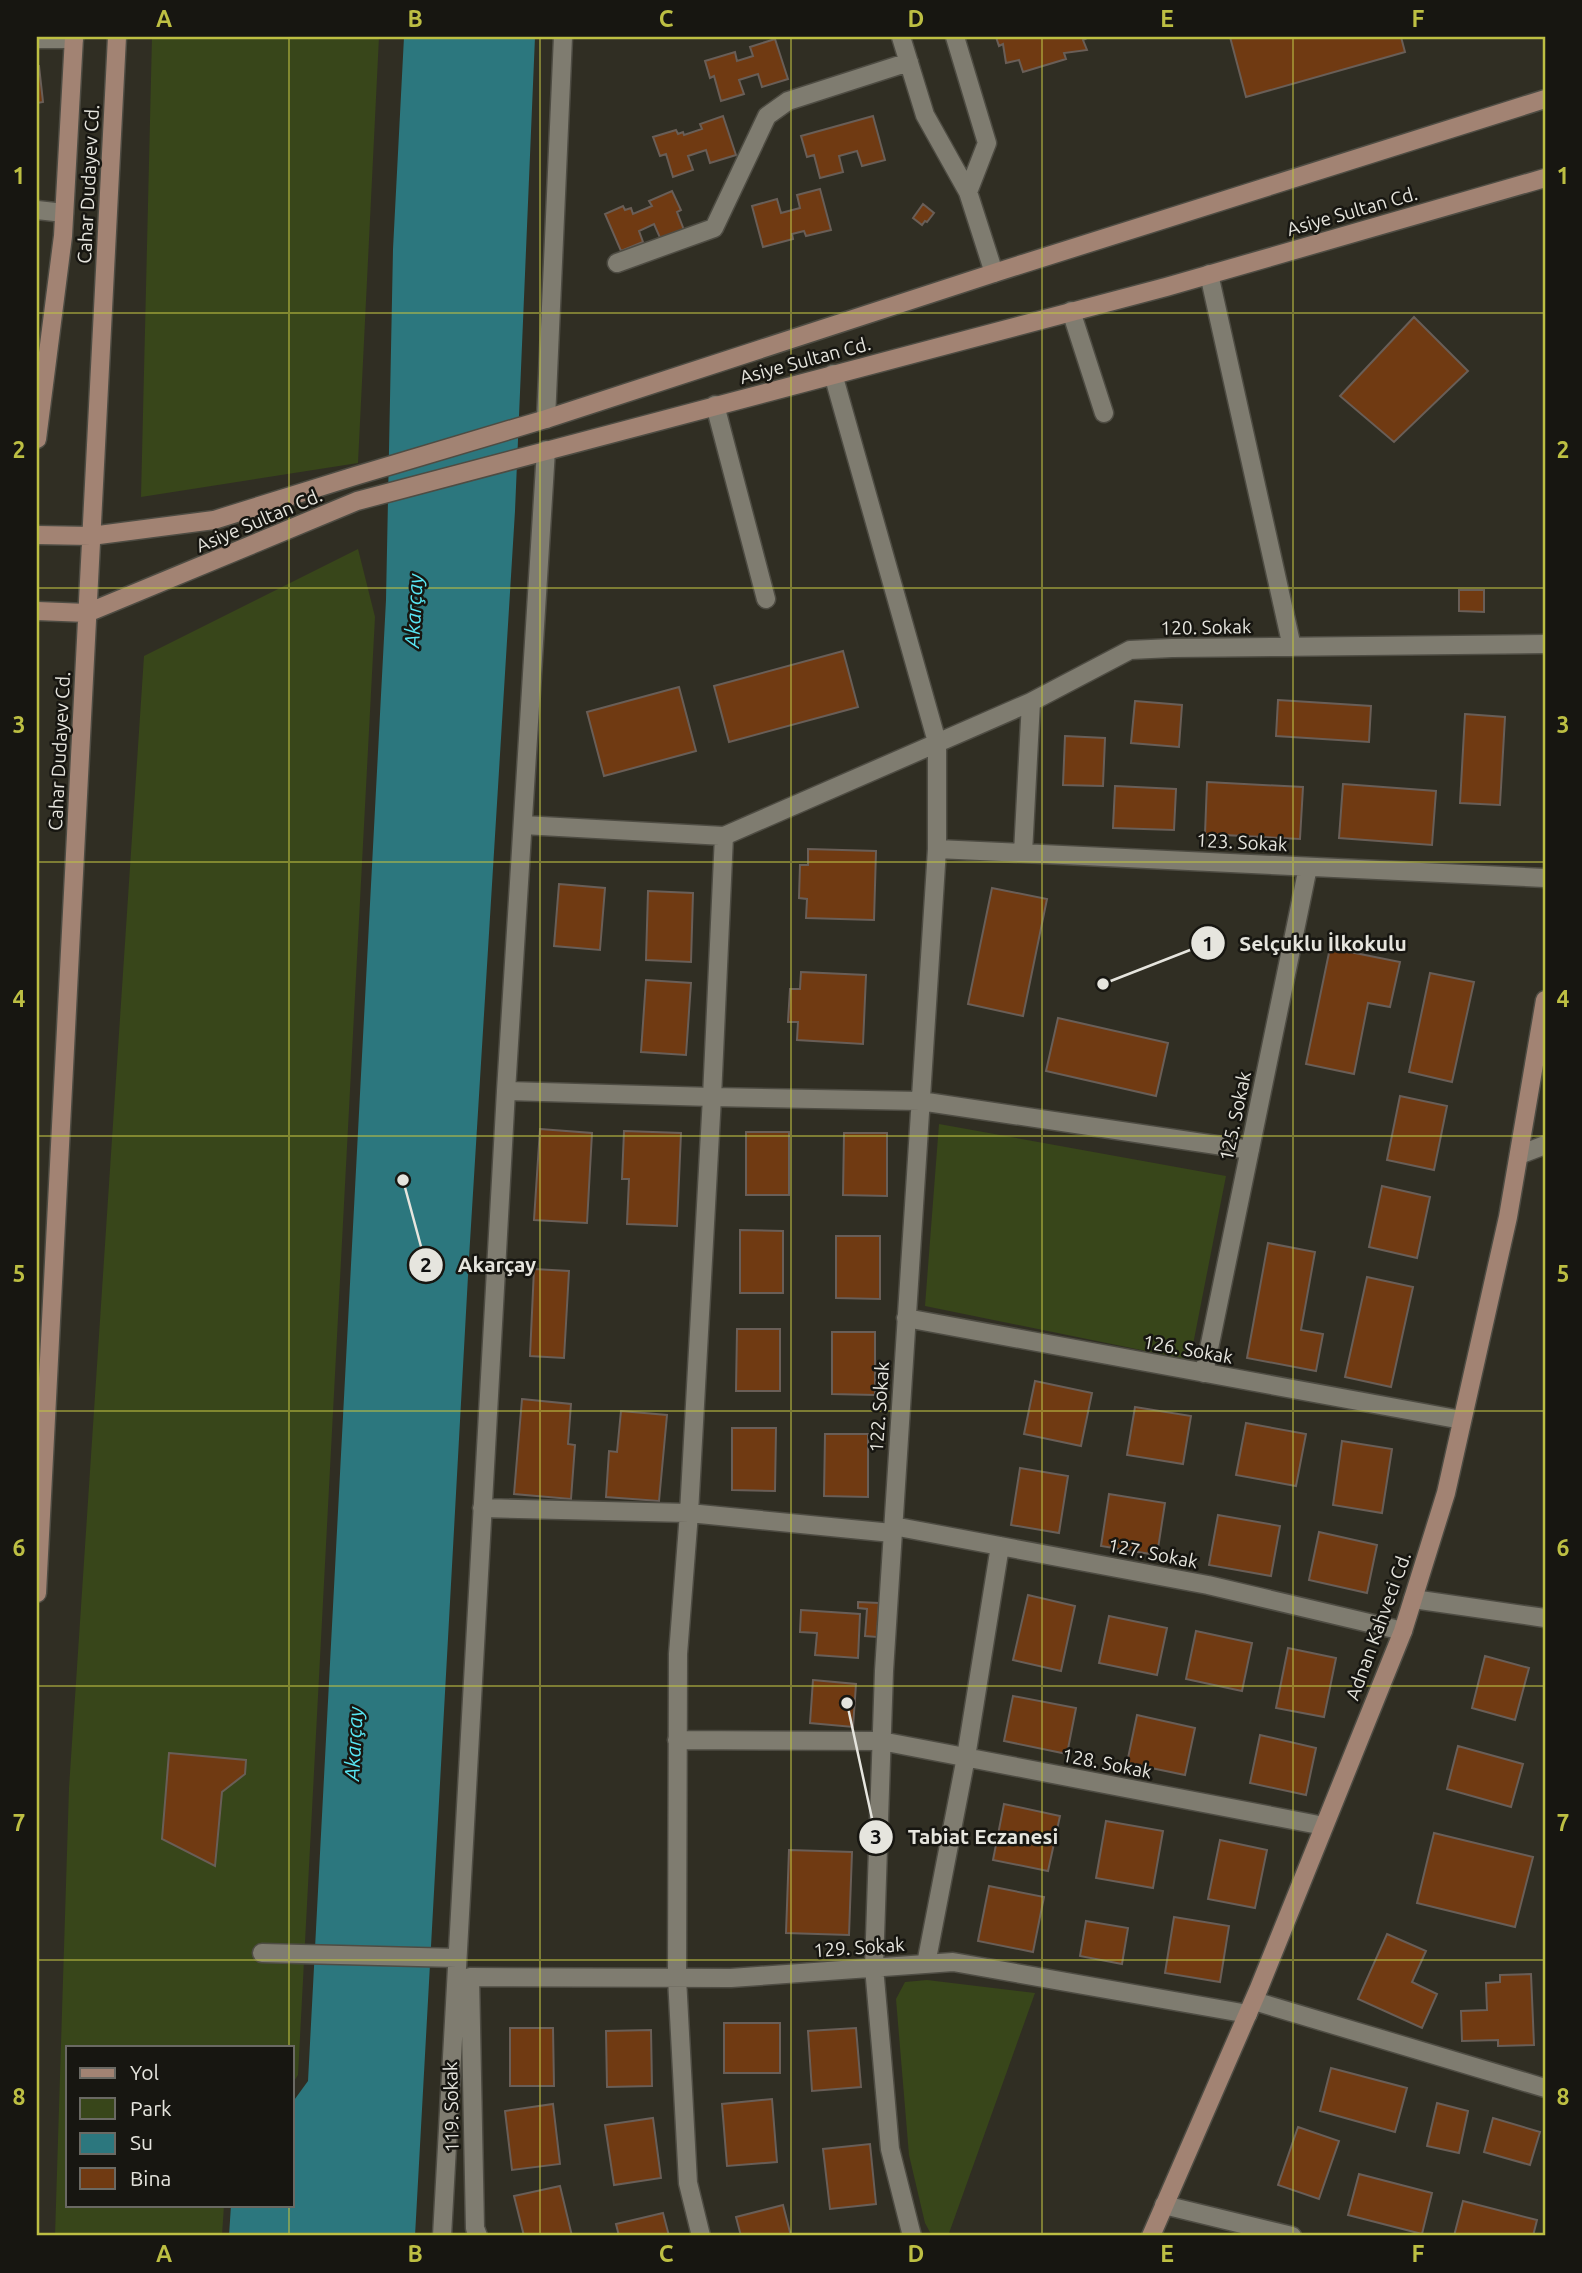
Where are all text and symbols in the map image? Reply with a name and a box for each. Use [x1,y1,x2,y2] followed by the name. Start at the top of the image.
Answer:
[156,6,172,31] text: A
[407,6,423,31] text: B
[659,6,674,31] text: C
[908,6,924,31] text: D
[1160,6,1174,31] text: E
[1412,6,1425,31] text: F
[73,104,103,264] street label: Cahar Dudayev Cd.
[13,163,25,188] text: 1
[1557,163,1569,188] text: 1
[1284,182,1420,240] street label: Asiye Sultan Cd.
[737,332,873,388] street label: Asiye Sultan Cd.
[13,437,25,462] text: 2
[1557,437,1569,462] text: 2
[193,484,325,556] street label: Asiye Sultan Cd.
[399,572,427,650] water label: Akarçay
[1160,615,1252,639] street label: 120. Sokak
[44,671,74,831] street label: Cahar Dudayev Cd.
[13,712,25,737] text: 3
[1557,712,1569,737] text: 3
[1196,829,1289,855] street label: 123. Sokak
[1191,922,1421,964] callout: Selçuklu İlkokulu
[1202,931,1214,955] text: 1
[1239,931,1407,955] text: Selçuklu İlkokulu
[13,986,26,1011] text: 4
[1557,986,1570,1011] text: 4
[1215,1069,1255,1163] street label: 125. Sokak
[409,1244,550,1286] callout: Akarçay
[420,1252,432,1276] text: 2
[458,1252,536,1276] text: Akarçay
[13,1261,25,1286] text: 5
[1557,1261,1569,1286] text: 5
[1141,1330,1235,1368] street label: 126. Sokak
[865,1360,893,1453] street label: 122. Sokak
[1106,1534,1200,1573] street label: 127. Sokak
[13,1535,26,1560] text: 6
[1557,1535,1570,1560] text: 6
[1341,1549,1415,1703] street label: Adnan Kahveci Cd.
[339,1705,367,1783] water label: Akarçay
[1060,1744,1154,1783] street label: 128. Sokak
[13,1810,25,1835] text: 7
[1557,1810,1569,1835] text: 7
[858,1816,1072,1858] callout: Tabiat Eczanesi
[870,1824,882,1848] text: 3
[908,1824,1058,1848] text: Tabiat Eczanesi
[813,1933,906,1961] street label: 129. Sokak
[66,2046,294,2206] legend
[130,2060,159,2084] text: Yol
[439,2061,463,2153] street label: 119. Sokak
[13,2084,25,2109] text: 8
[1557,2084,1569,2109] text: 8
[130,2096,172,2120] text: Park
[130,2130,153,2154] text: Su
[130,2166,171,2190] text: Bina
[156,2241,172,2266] text: A
[407,2241,423,2266] text: B
[659,2241,674,2266] text: C
[908,2241,924,2266] text: D
[1160,2241,1174,2266] text: E
[1412,2241,1425,2266] text: F

